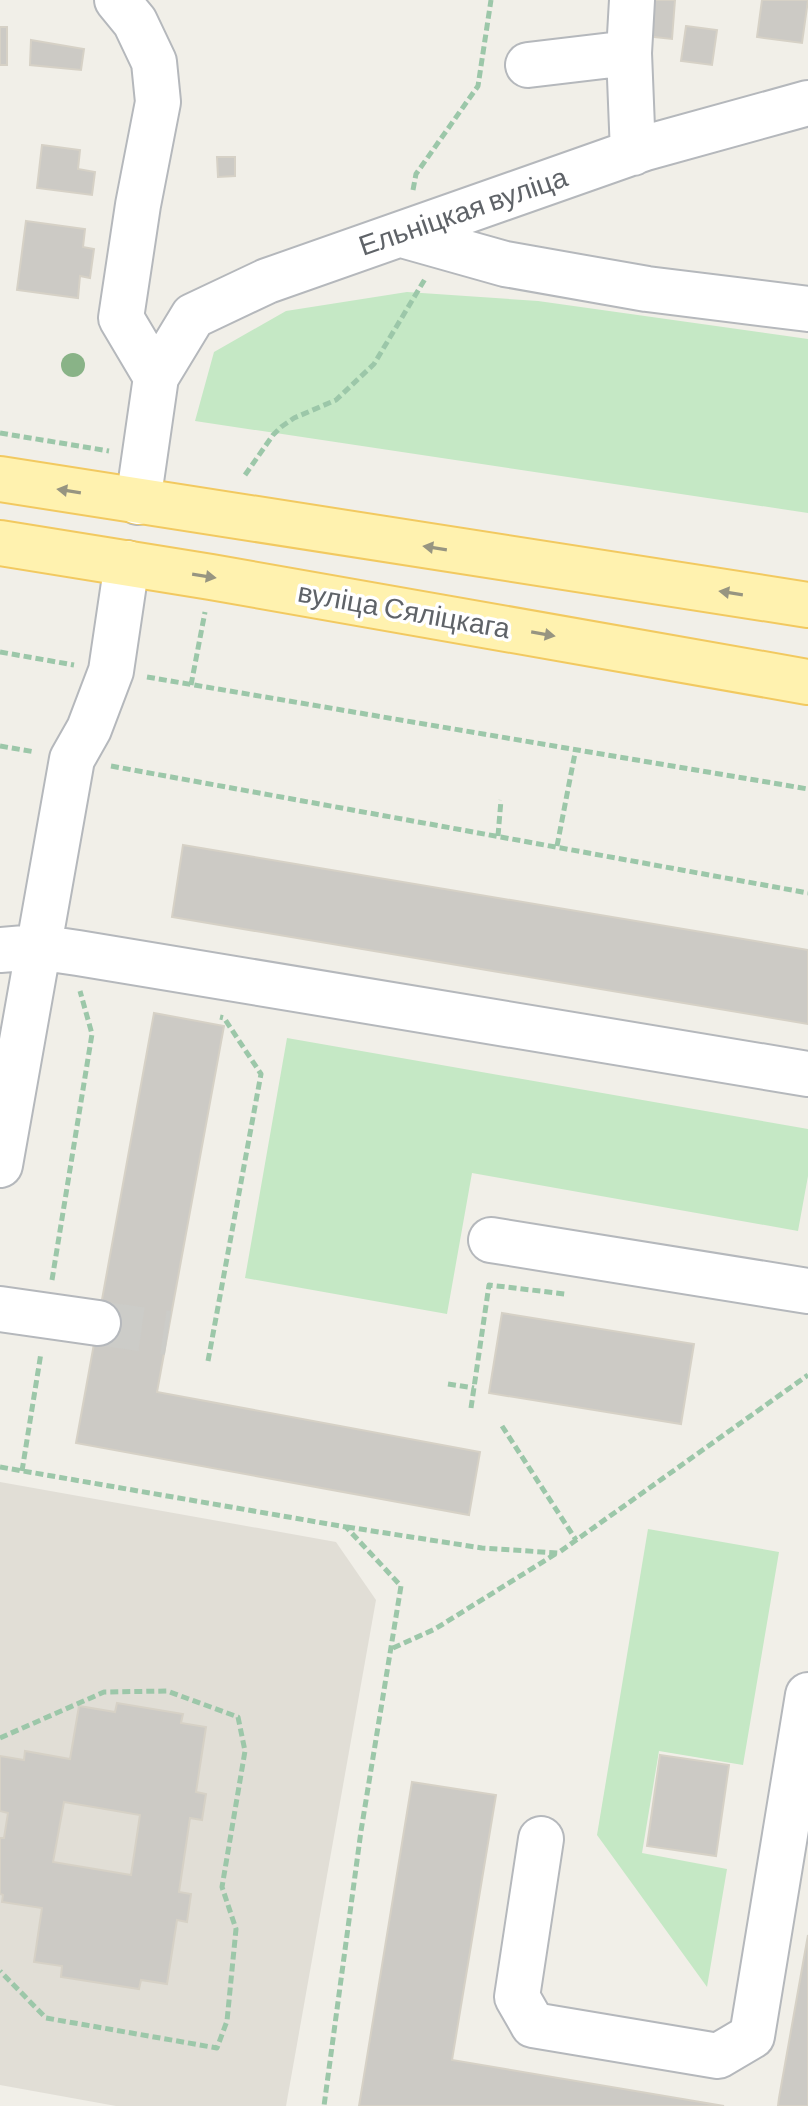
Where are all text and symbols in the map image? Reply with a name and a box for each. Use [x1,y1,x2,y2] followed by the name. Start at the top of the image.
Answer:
[354,158,572,262] street label: Ельніцкая вуліца
[56,484,81,496] one-way arrow
[422,541,447,554] one-way arrow
[192,570,217,582] one-way arrow
[295,574,513,644] street label: вуліца Сяліцкага
[718,586,743,599] one-way arrow
[531,629,556,641] one-way arrow

